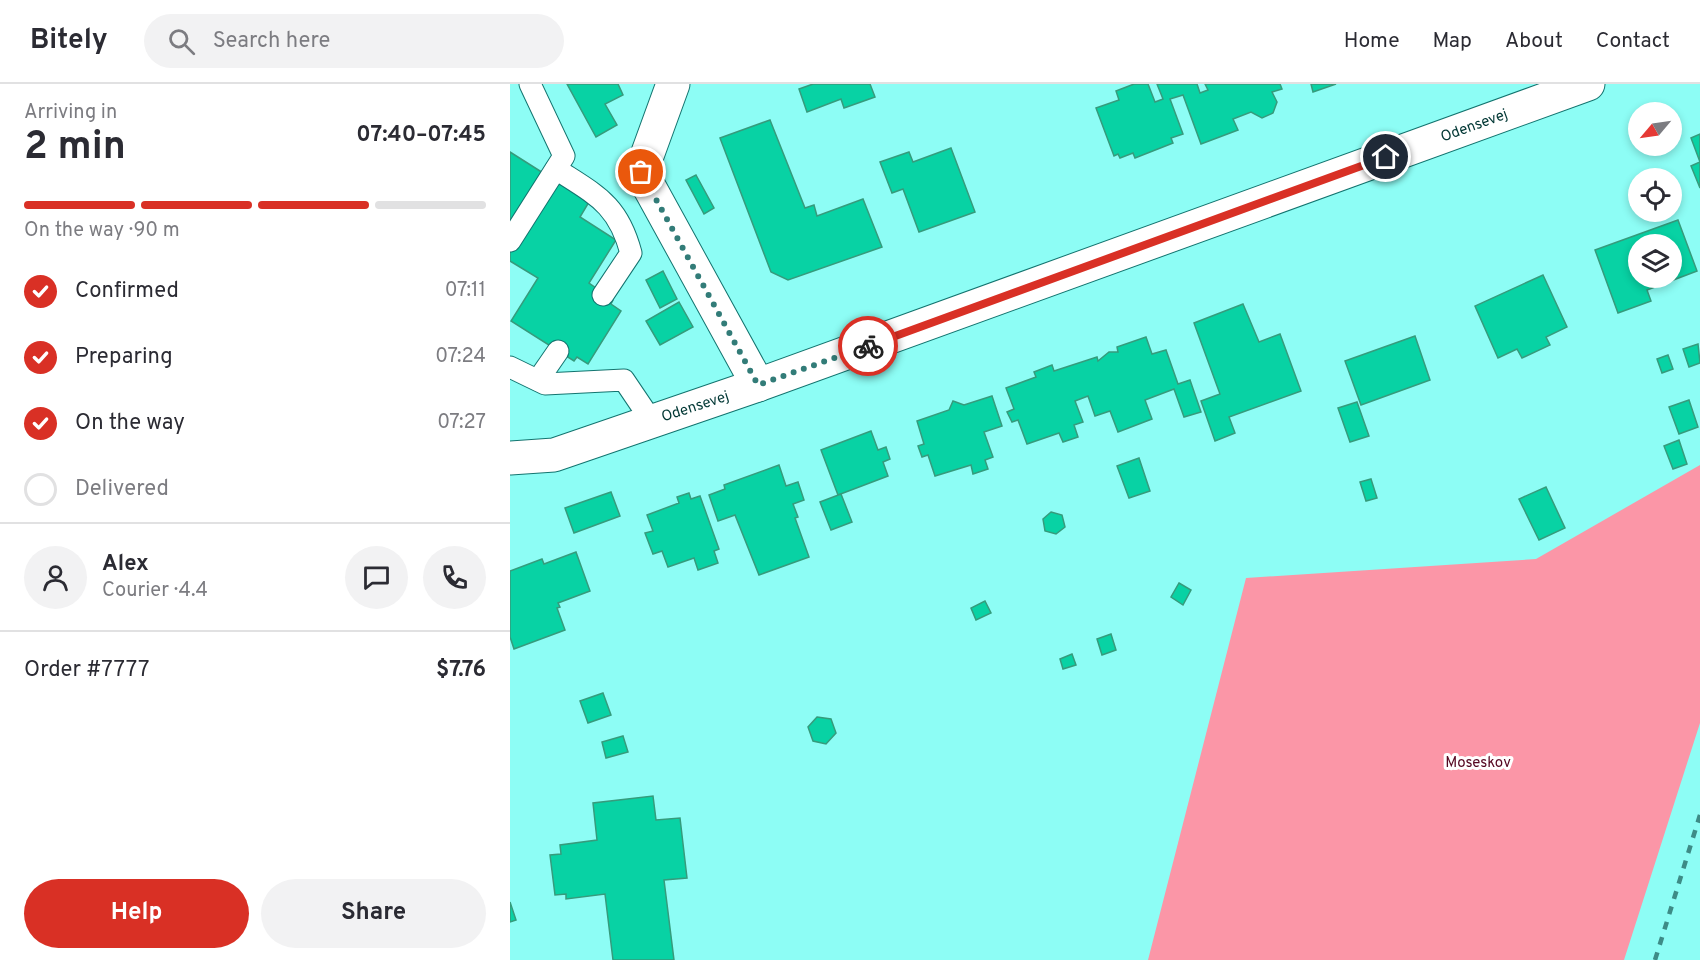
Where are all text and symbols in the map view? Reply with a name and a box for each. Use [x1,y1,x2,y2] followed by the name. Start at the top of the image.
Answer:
[144,14,564,68] search box
[30,23,108,59] text: Bitely
[165,25,198,58] icon: search
[213,28,330,55] text: Search here
[1344,28,1400,55] text: Home
[1433,28,1472,55] text: Map
[1505,28,1563,55] text: About
[1596,28,1670,55] text: Contact
[24,100,117,126] text: Arriving in
[1628,102,1682,156] north arrow
[1628,102,1682,288] map controls
[1438,106,1511,147] street label: Odensevej
[356,122,486,149] text: 07:40–07:45
[24,124,126,173] text: 2 min
[1360,131,1411,182] pin
[1369,140,1402,173] icon: home
[615,146,666,197] pin
[624,155,657,188] icon: bag
[1628,168,1682,222] button: locate
[24,218,180,244] text: On the way · 90 m
[1628,234,1682,288] button: layers
[24,275,57,308] icon: check
[75,278,179,305] text: Confirmed
[445,278,486,304] text: 07:11
[838,316,898,376] courier
[852,330,885,363] icon: bike
[24,341,57,374] icon: check
[75,344,173,371] text: Preparing
[435,344,486,370] text: 07:24
[659,388,732,427] street label: Odensevej
[24,407,57,440] icon: check
[75,410,185,437] text: On the way
[437,410,486,436] text: 07:27
[75,476,169,503] text: Delivered
[24,546,87,609] button: person
[345,546,408,609] button: chat
[423,546,486,609] button: phone
[102,551,149,578] text: Alex
[102,578,208,604] text: Courier · 4.4
[24,657,150,684] text: Order #7777
[436,657,486,684] text: $7.76
[1445,754,1511,773] park label: Moseskov
[24,879,249,948] button: Help
[261,879,486,948] button: Share

